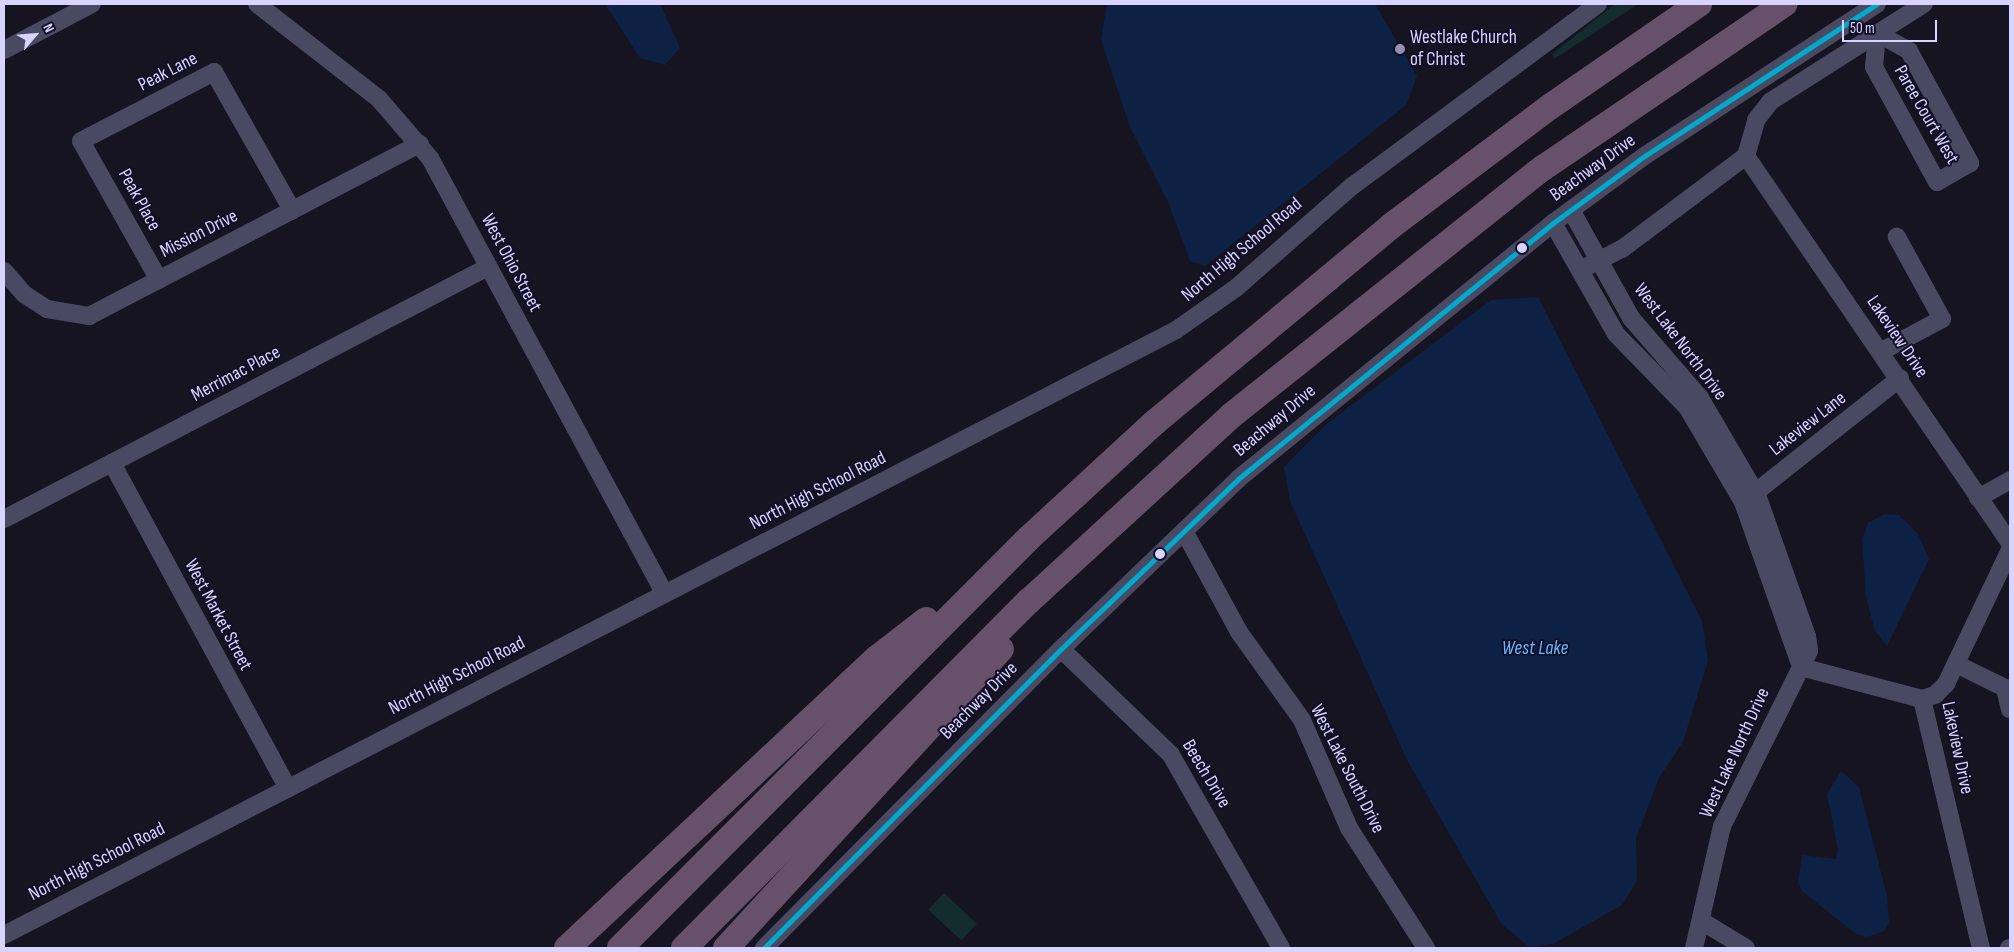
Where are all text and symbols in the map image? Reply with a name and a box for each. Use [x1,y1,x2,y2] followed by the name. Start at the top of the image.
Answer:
[10,10,60,60] north arrow
[1844,10,1939,42] scale bar
[1850,19,1875,38] text: 50 m
[40,21,58,35] text: N
[1410,27,1517,71] place label: Westlake Church of Christ
[1394,43,1406,55] marker: Westlake Church of Christ
[135,47,201,97] street label: Peak Lane
[1889,62,1963,168] street label: Paree Court West
[1546,129,1640,207] street label: Beachway Drive
[113,165,165,235] street label: Peak Place
[1177,193,1307,307] street label: North High School Road
[156,205,242,263] street label: Mission Drive
[476,210,546,316] street label: West Ohio Street
[1517,243,1527,253] unlabelled marker
[1629,279,1731,405] street label: West Lake North Drive
[1861,292,1933,382] street label: Lakeview Drive
[188,341,284,407] street label: Merrimac Place
[1229,380,1321,462] street label: Beachway Drive
[1765,387,1851,461] street label: Lakeview Lane
[746,447,890,535] street label: North High School Road
[1155,549,1165,559] unlabelled marker
[179,555,257,675] street label: West Market Street
[385,632,529,720] street label: North High School Road
[1502,636,1568,660] water label: West Lake
[935,657,1023,745] street label: Beachway Drive
[1695,684,1775,822] street label: West Lake North Drive
[1936,700,1978,796] street label: Lakeview Drive
[1305,701,1389,837] street label: West Lake South Drive
[1177,736,1235,812] street label: Beech Drive
[25,818,169,906] street label: North High School Road

